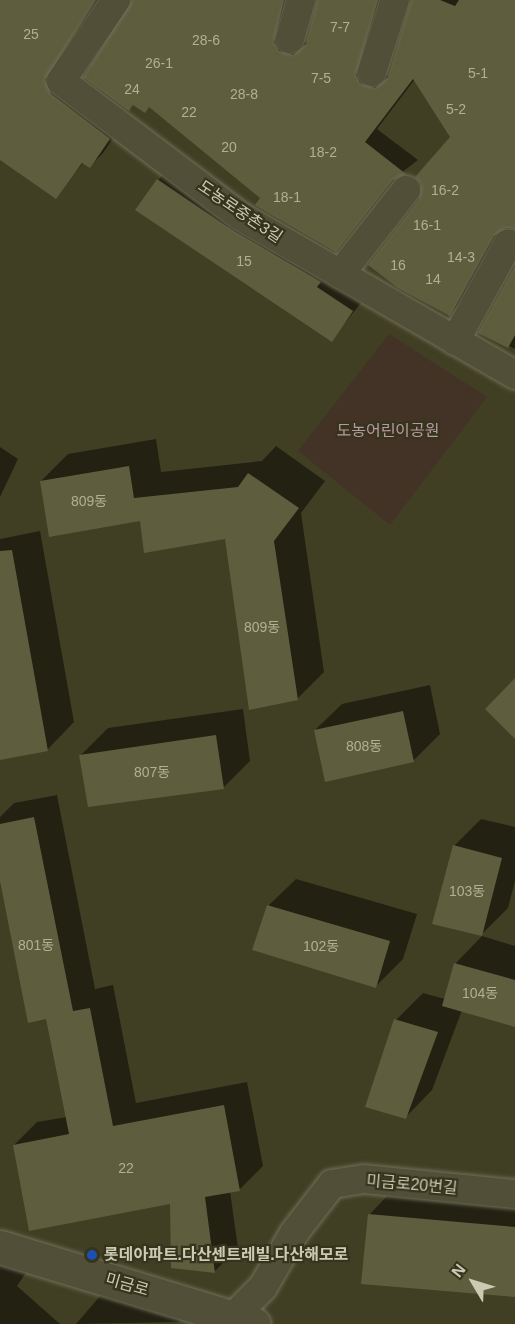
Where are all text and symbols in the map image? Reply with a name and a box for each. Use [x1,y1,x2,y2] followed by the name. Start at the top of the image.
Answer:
[330,19,350,35] house number: 7-7
[23,26,39,42] house number: 25
[192,32,220,48] house number: 28-6
[145,55,173,71] house number: 26-1
[468,65,488,81] house number: 5-1
[311,70,331,86] house number: 7-5
[124,81,140,97] house number: 24
[230,86,258,102] house number: 28-8
[446,101,466,117] house number: 5-2
[181,104,197,120] house number: 22
[221,139,237,155] house number: 20
[309,144,337,160] house number: 18-2
[194,177,286,247] street label: 도농로중촌3길
[431,182,459,198] house number: 16-2
[273,189,301,205] house number: 18-1
[413,217,441,233] house number: 16-1
[447,249,475,265] house number: 14-3
[236,253,252,269] house number: 15
[390,257,406,273] house number: 16
[425,271,441,287] house number: 14
[336,421,440,441] park label: 도농어린이공원
[71,493,107,509] house number: 809동
[244,619,280,635] house number: 809동
[346,738,382,754] house number: 808동
[134,764,170,780] house number: 807동
[449,883,485,899] house number: 103동
[18,937,54,953] house number: 801동
[303,938,339,954] house number: 102동
[462,985,498,1001] house number: 104동
[118,1160,134,1176] house number: 22
[366,1171,458,1199] street label: 미금로20번길
[104,1245,348,1265] place label: 롯데아파트.다산센트레빌.다산해모로
[85,1248,99,1262] marker: 롯데아파트.다산센트레빌.다산해모로
[443,1252,503,1312] north arrow
[448,1261,469,1280] text: N
[103,1270,151,1300] street label: 미금로

